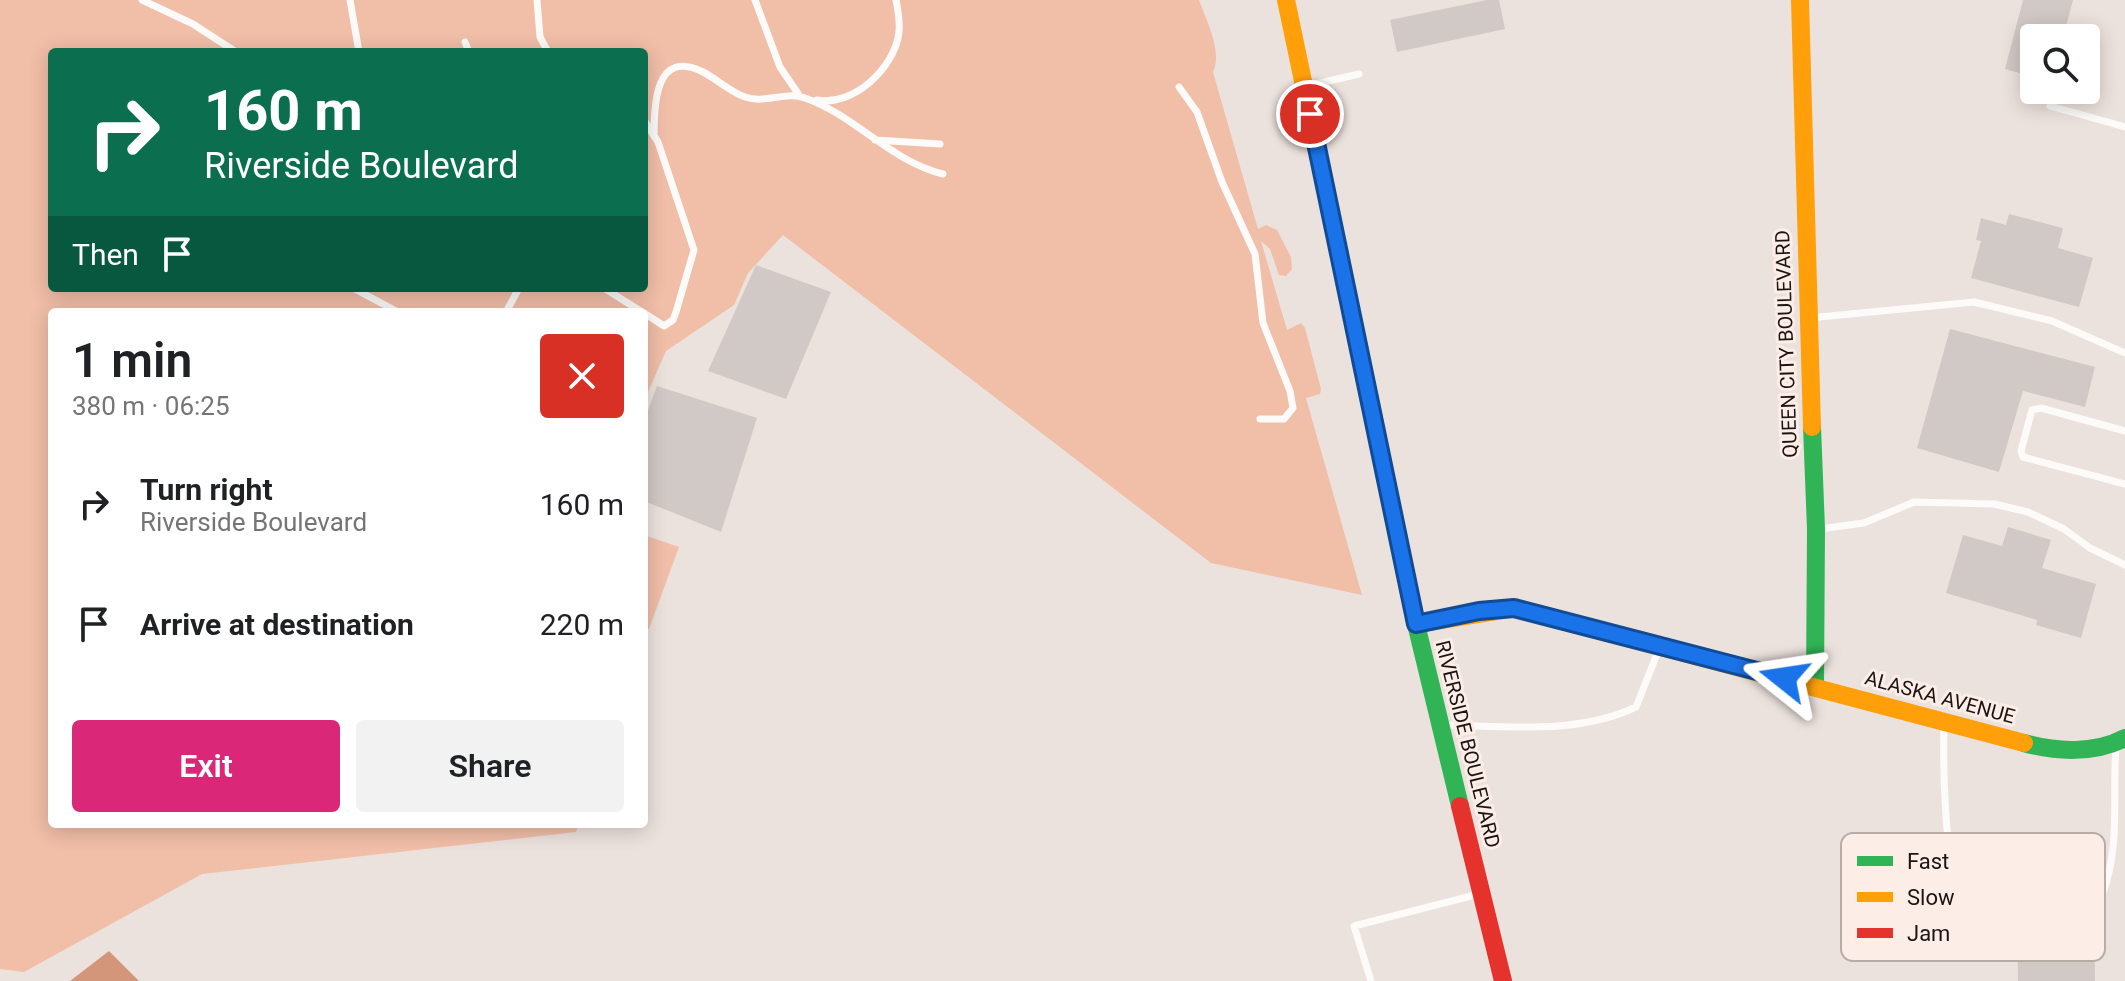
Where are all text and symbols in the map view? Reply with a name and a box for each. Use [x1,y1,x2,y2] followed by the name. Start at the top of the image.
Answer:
[2020,24,2100,104] map controls
[2020,24,2100,104] button: search
[204,78,363,144] text: 160 m
[72,80,176,184] icon: right
[1276,80,1344,148] pin
[1288,92,1332,136] icon: arrive
[204,145,518,187] text: Riverside Boulevard
[1770,230,1802,458] street label: QUEEN CITY BOULEVARD
[155,232,199,276] icon: arrive
[72,237,139,272] text: Then
[72,332,192,389] text: 1 min
[540,334,624,418] button: close
[72,391,230,421] text: 380 m · 06:25
[140,472,273,507] text: Turn right
[72,482,116,526] icon: right
[540,487,624,522] text: 160 m
[140,507,367,537] text: Riverside Boulevard
[72,602,116,646] icon: arrive
[140,607,414,642] text: Arrive at destination
[540,607,624,642] text: 220 m
[1742,636,1826,720] position arrow
[1431,638,1505,850] street label: RIVERSIDE BOULEVARD
[1862,665,2018,729] street label: ALASKA AVENUE
[72,720,340,812] button: Exit
[356,720,624,812] button: Share
[1841,833,2105,961] legend
[1907,849,1949,874] text: Fast
[1907,885,1955,910] text: Slow
[1907,921,1950,946] text: Jam

